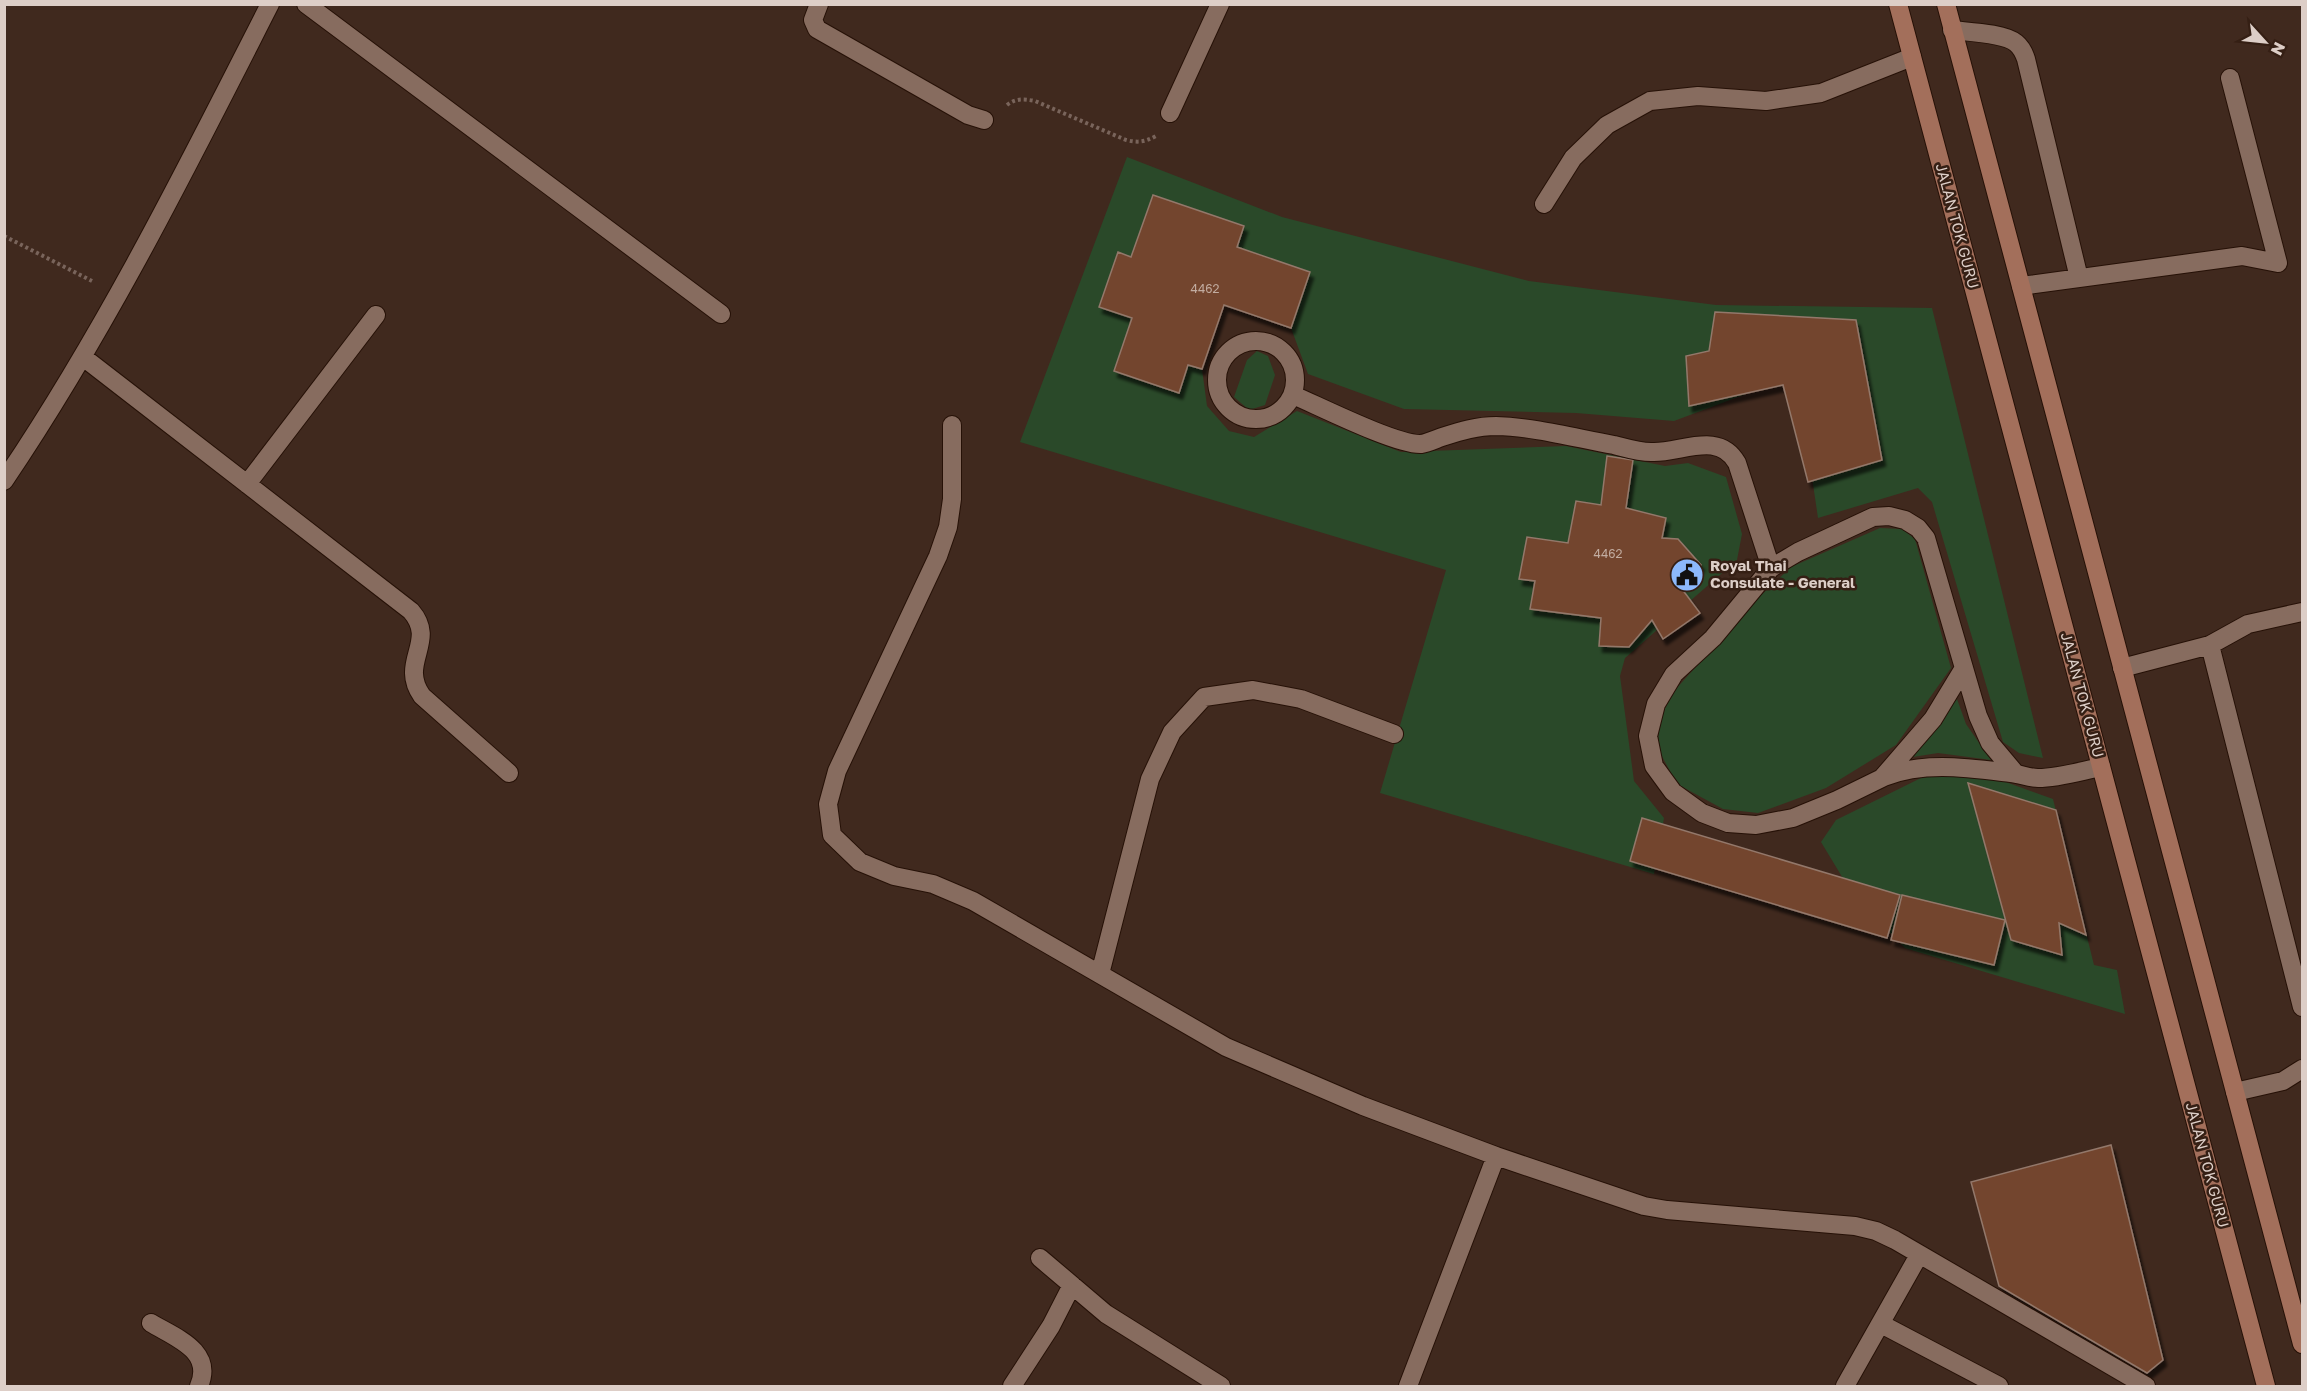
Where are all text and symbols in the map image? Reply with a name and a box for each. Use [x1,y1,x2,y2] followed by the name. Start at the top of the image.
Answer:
[2235,12,2295,72] north arrow
[2267,39,2290,59] text: N
[1933,161,1983,290] street label: JALAN TOK GURU
[1191,281,1219,296] house number: 4462
[1594,546,1622,561] house number: 4462
[1710,556,1855,591] place label: Royal Thai Consulate - General
[1669,557,1705,593] public building icon: Royal Thai Consulate - General
[2058,630,2108,759] street label: JALAN TOK GURU
[2183,1100,2233,1229] street label: JALAN TOK GURU

